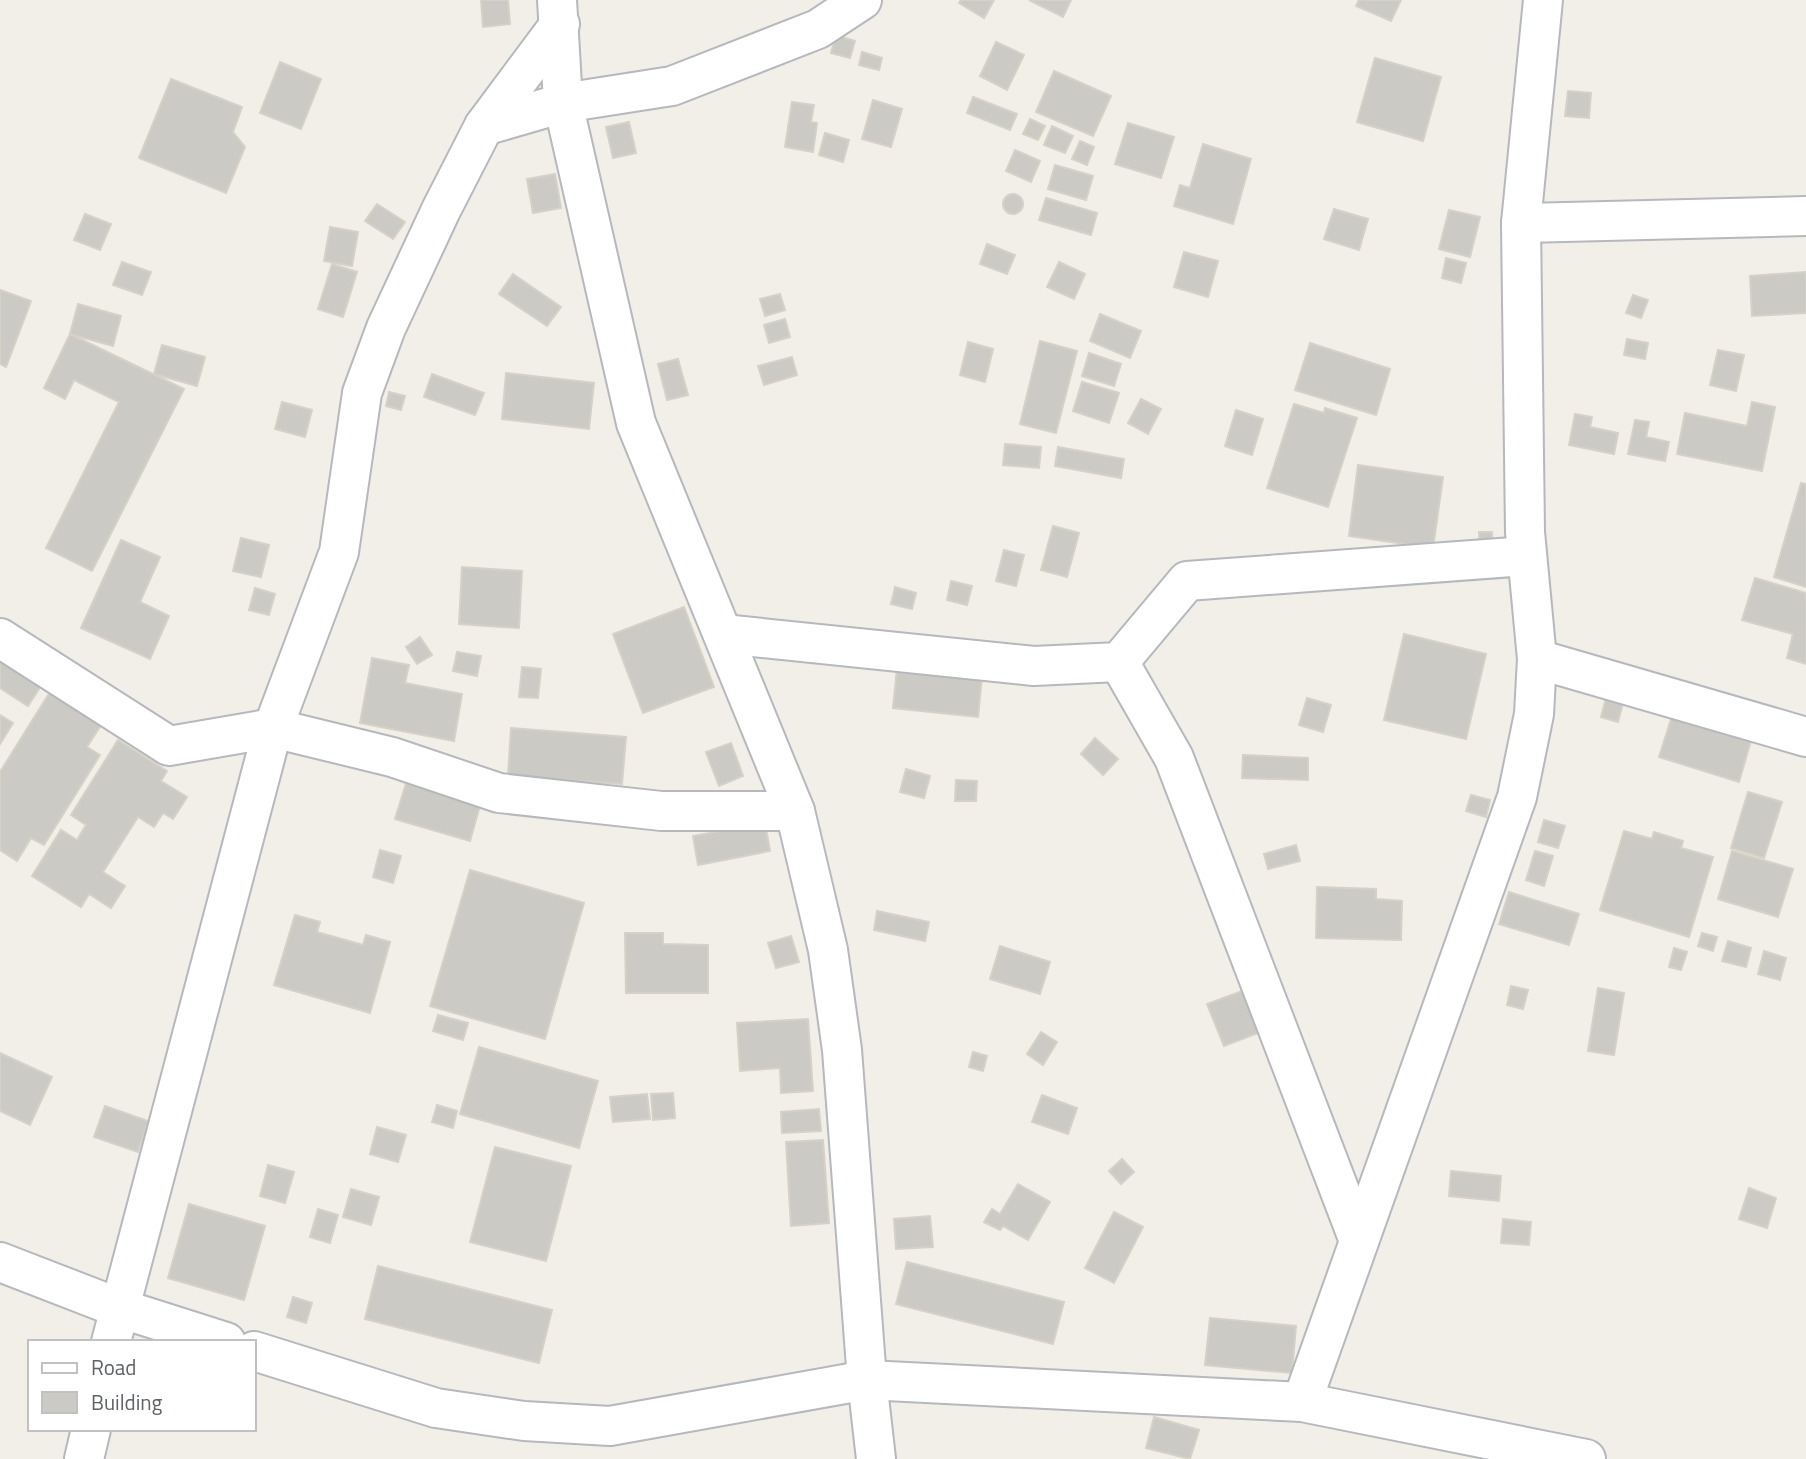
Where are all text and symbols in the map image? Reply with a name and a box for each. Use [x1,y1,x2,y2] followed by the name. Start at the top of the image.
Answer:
[28,1340,256,1431] legend
[91,1351,136,1383] text: Road
[91,1386,163,1418] text: Building

